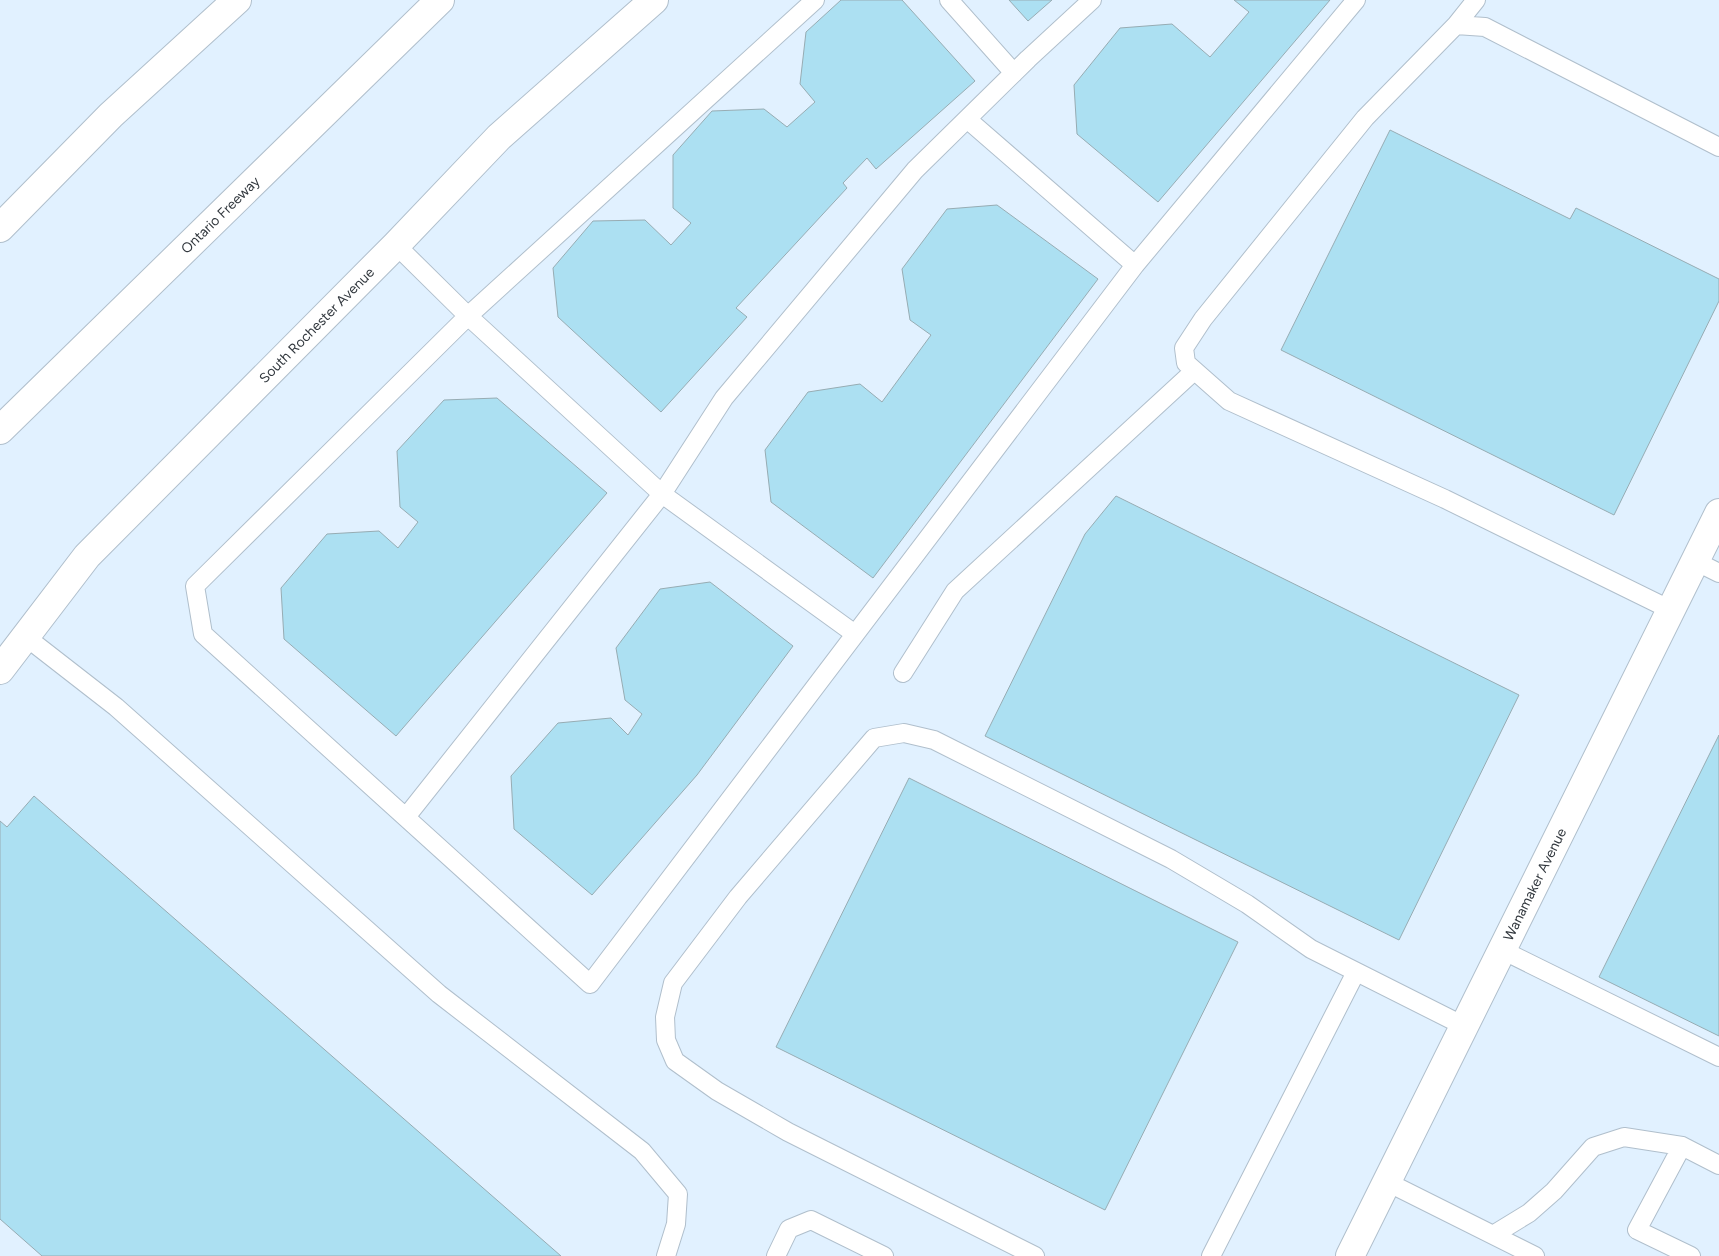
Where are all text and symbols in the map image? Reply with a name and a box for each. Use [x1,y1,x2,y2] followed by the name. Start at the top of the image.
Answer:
[177,172,264,257] street label: Ontario Freeway
[255,263,378,386] street label: South Rochester Avenue
[1499,825,1570,944] street label: Wanamaker Avenue

